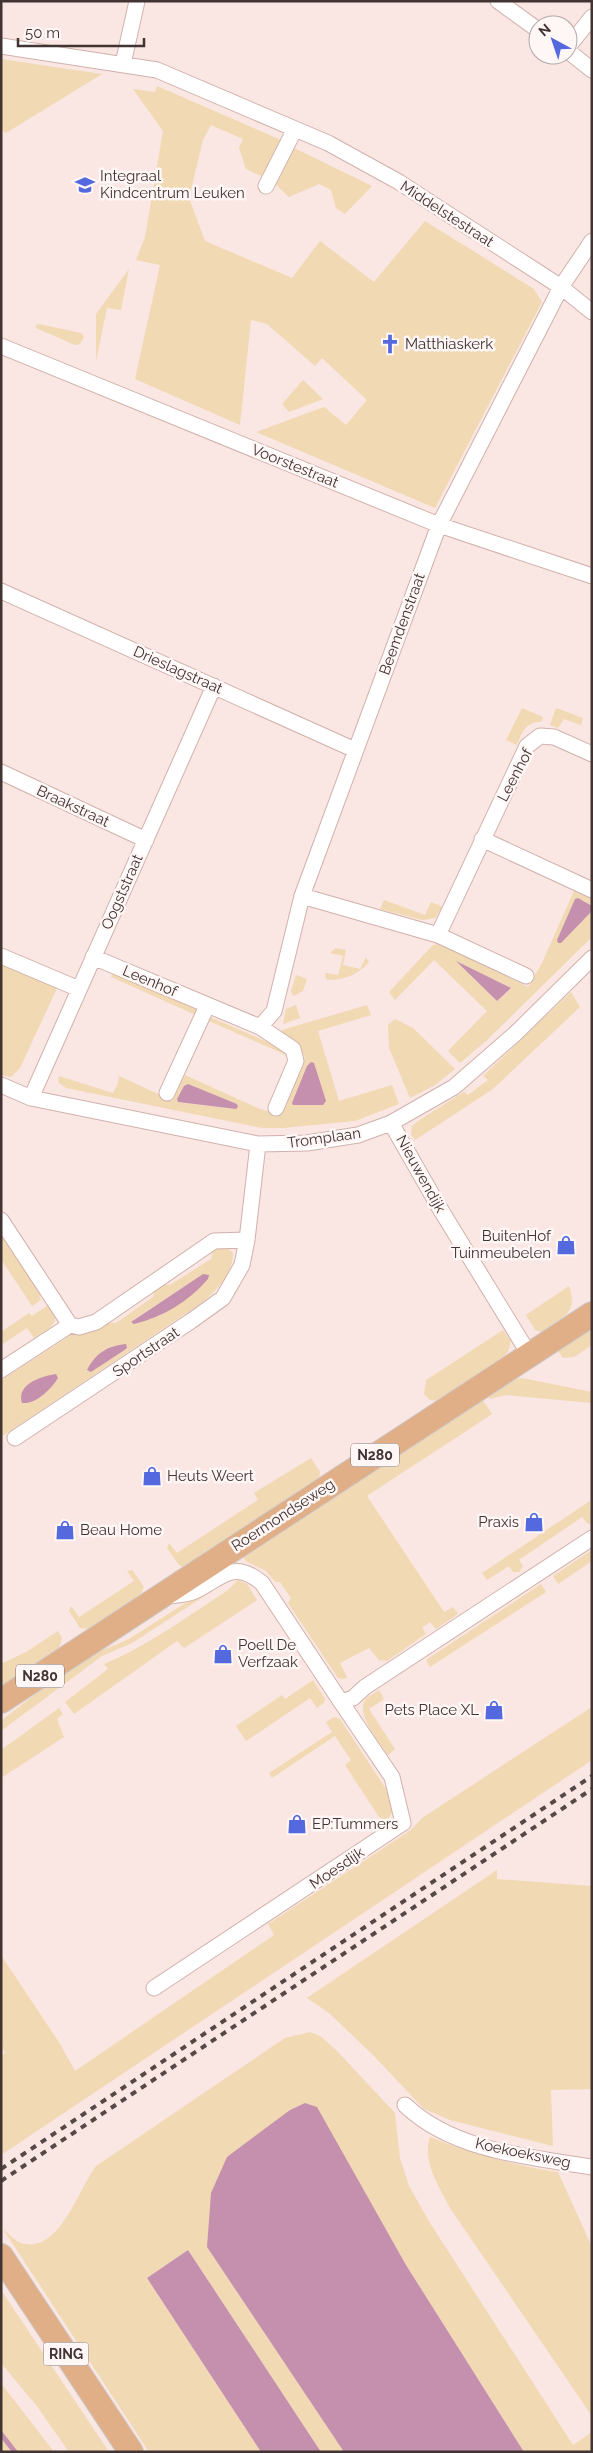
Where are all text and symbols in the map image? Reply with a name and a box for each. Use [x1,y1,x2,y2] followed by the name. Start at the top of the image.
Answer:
[18,15,144,47] scale bar
[528,15,578,65] north arrow
[535,20,554,40] text: N
[25,24,60,42] text: 50 m
[100,167,245,202] place label: Integraal Kindcentrum Leuken
[74,174,96,196] school or university icon: Integraal Kindcentrum Leuken
[397,177,497,251] street label: Middelstestraat
[379,333,401,355] church icon: Matthiaskerk
[405,335,493,353] place label: Matthiaskerk
[249,440,341,492] street label: Voorstestraat
[375,571,429,677] street label: Beemdenstraat
[131,642,225,698] street label: Drieslagstraat
[494,745,537,805] street label: Leenhof
[34,781,112,831] street label: Braakstraat
[97,852,147,932] street label: Oogststraat
[120,961,181,1001] street label: Leenhof
[286,1124,362,1152] street label: Tromplaan
[392,1132,450,1216] street label: Nieuwendijk
[451,1227,552,1262] place label: BuitenHof Tuinmeubelen
[555,1234,577,1256] shop icon: BuitenHof Tuinmeubelen
[109,1323,183,1381] street label: Sportstraat
[351,1444,399,1466] road number: N280
[141,1465,163,1487] shop icon: Heuts Weert
[167,1467,254,1485] place label: Heuts Weert
[228,1475,338,1555] street label: Roermondseweg
[523,1511,545,1533] shop icon: Praxis
[478,1513,519,1531] place label: Praxis
[54,1519,76,1541] shop icon: Beau Home
[80,1521,162,1539] place label: Beau Home
[238,1636,298,1671] place label: Poell De Verfzaak
[212,1643,234,1665] shop icon: Poell De Verfzaak
[16,1664,64,1688] road number: N280
[483,1699,505,1721] shop icon: Pets Place XL
[385,1701,479,1719] place label: Pets Place XL
[286,1813,308,1835] shop icon: EP:Tummers
[312,1815,398,1833] place label: EP:Tummers
[306,1843,368,1893] street label: Moesdijk
[474,2134,572,2172] street label: Koekoeksweg
[44,2342,88,2366] road number: RING

